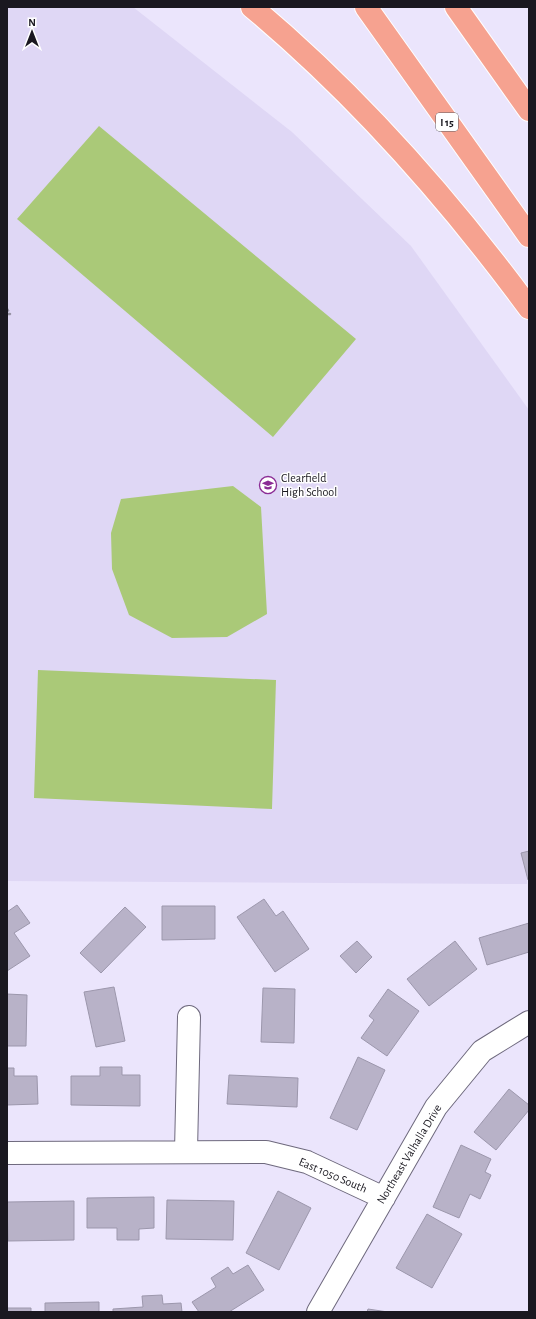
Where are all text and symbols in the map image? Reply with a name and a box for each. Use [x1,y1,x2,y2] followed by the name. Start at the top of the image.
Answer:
[12,12,52,52] north arrow
[28,17,36,28] text: N
[436,113,458,131] road number: I 15
[281,472,337,498] place label: Clearfield High School
[258,475,278,495] school or university icon: Clearfield High School
[375,1102,443,1206] street label: Northeast Valhalla Drive
[297,1155,369,1195] street label: East 1050 South

